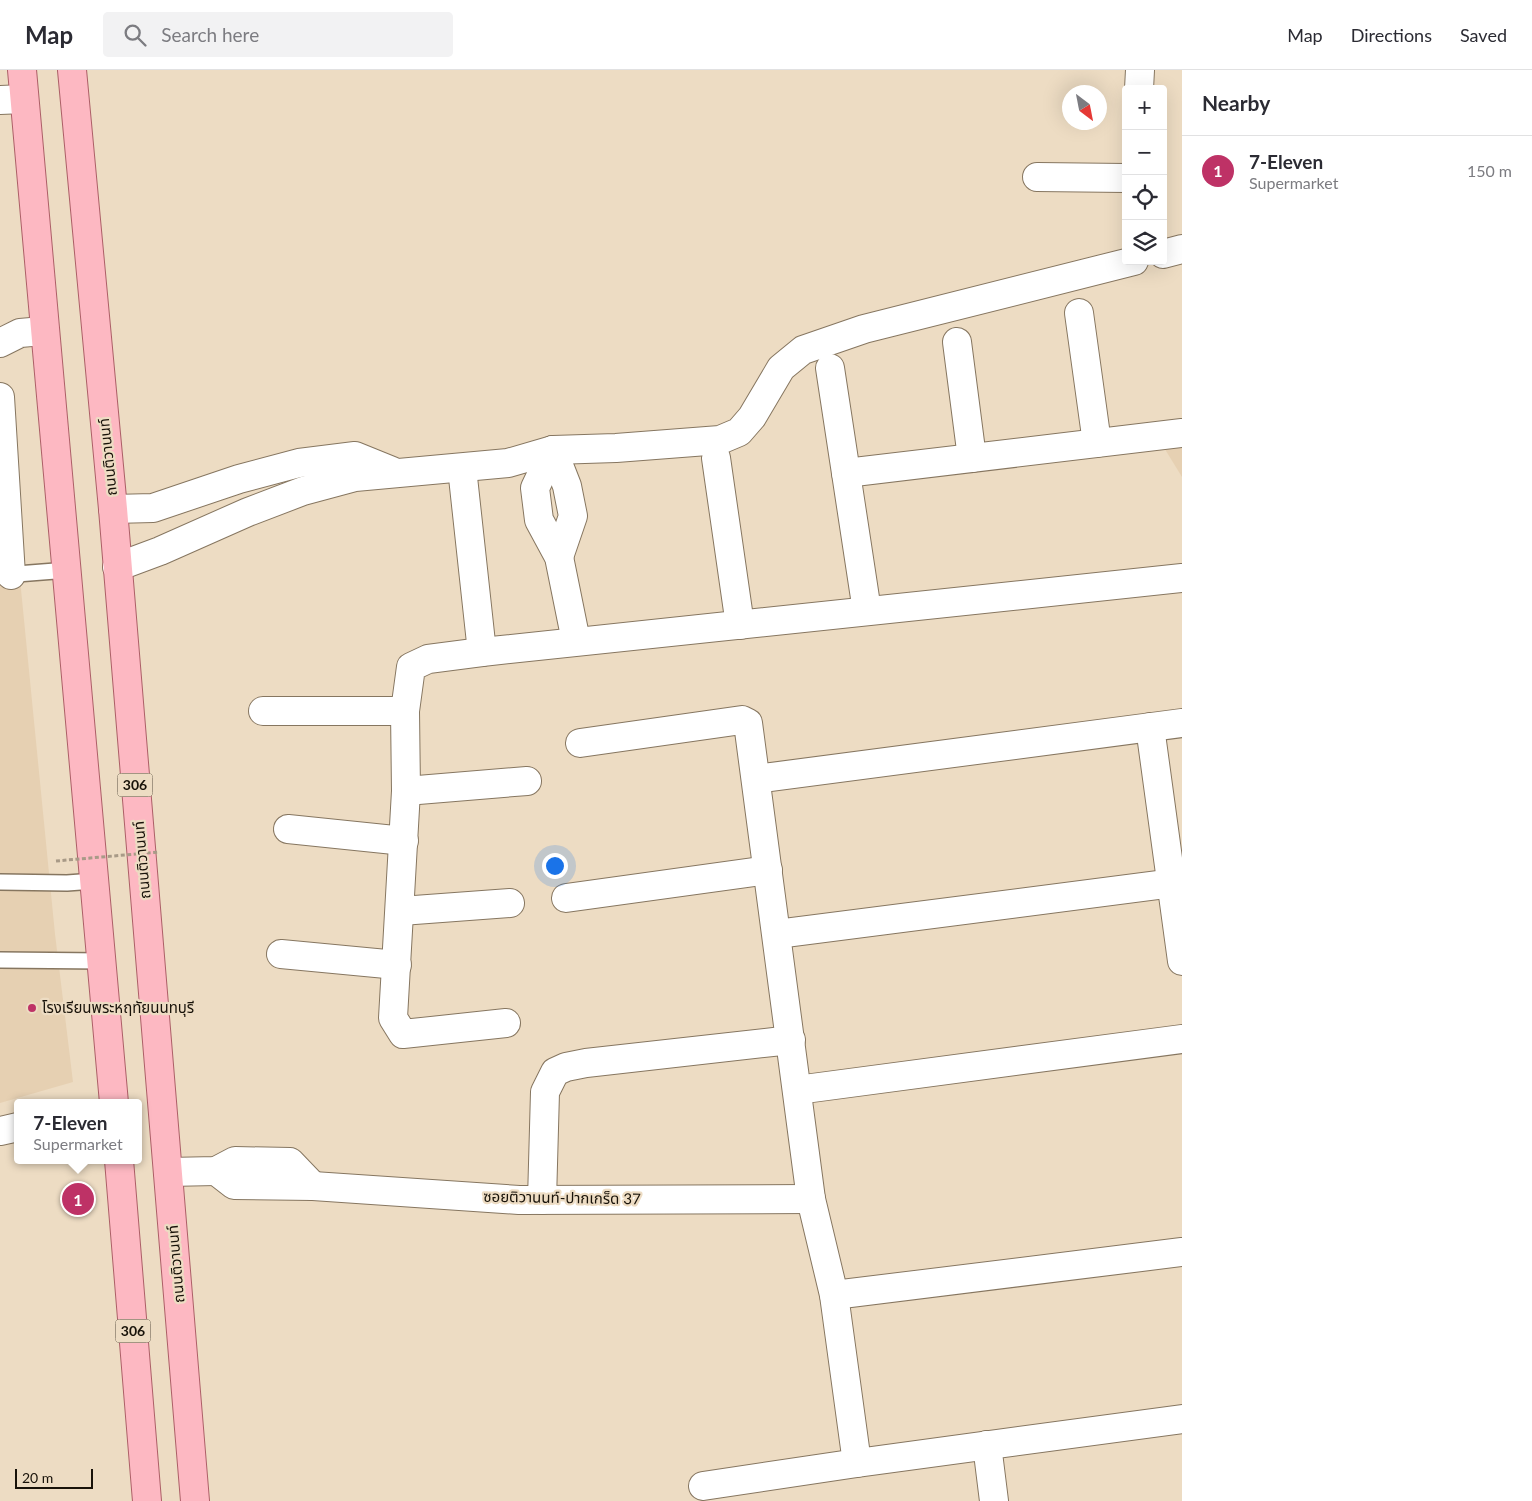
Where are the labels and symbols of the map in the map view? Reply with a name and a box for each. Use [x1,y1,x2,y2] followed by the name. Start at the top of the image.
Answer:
[1062,85,1107,130] north arrow
[94,417,120,497] street label: ถนนติวานนท์
[118,774,152,796] road number: 306
[129,820,153,900] street label: ถนนติวานนท์
[542,853,568,879] your location
[42,998,194,1017] place label: โรงเรียนพระหฤทัยนนทบุรี
[26,1002,38,1014] marker: โรงเรียนพระหฤทัยนนทบุรี
[62,1180,94,1218] pin: 1
[483,1187,641,1207] street label: ซอยติวานนท์-ปากเกร็ด 37
[163,1224,187,1304] street label: ถนนติวานนท์
[116,1320,150,1342] road number: 306
[15,1466,92,1489] scale bar

